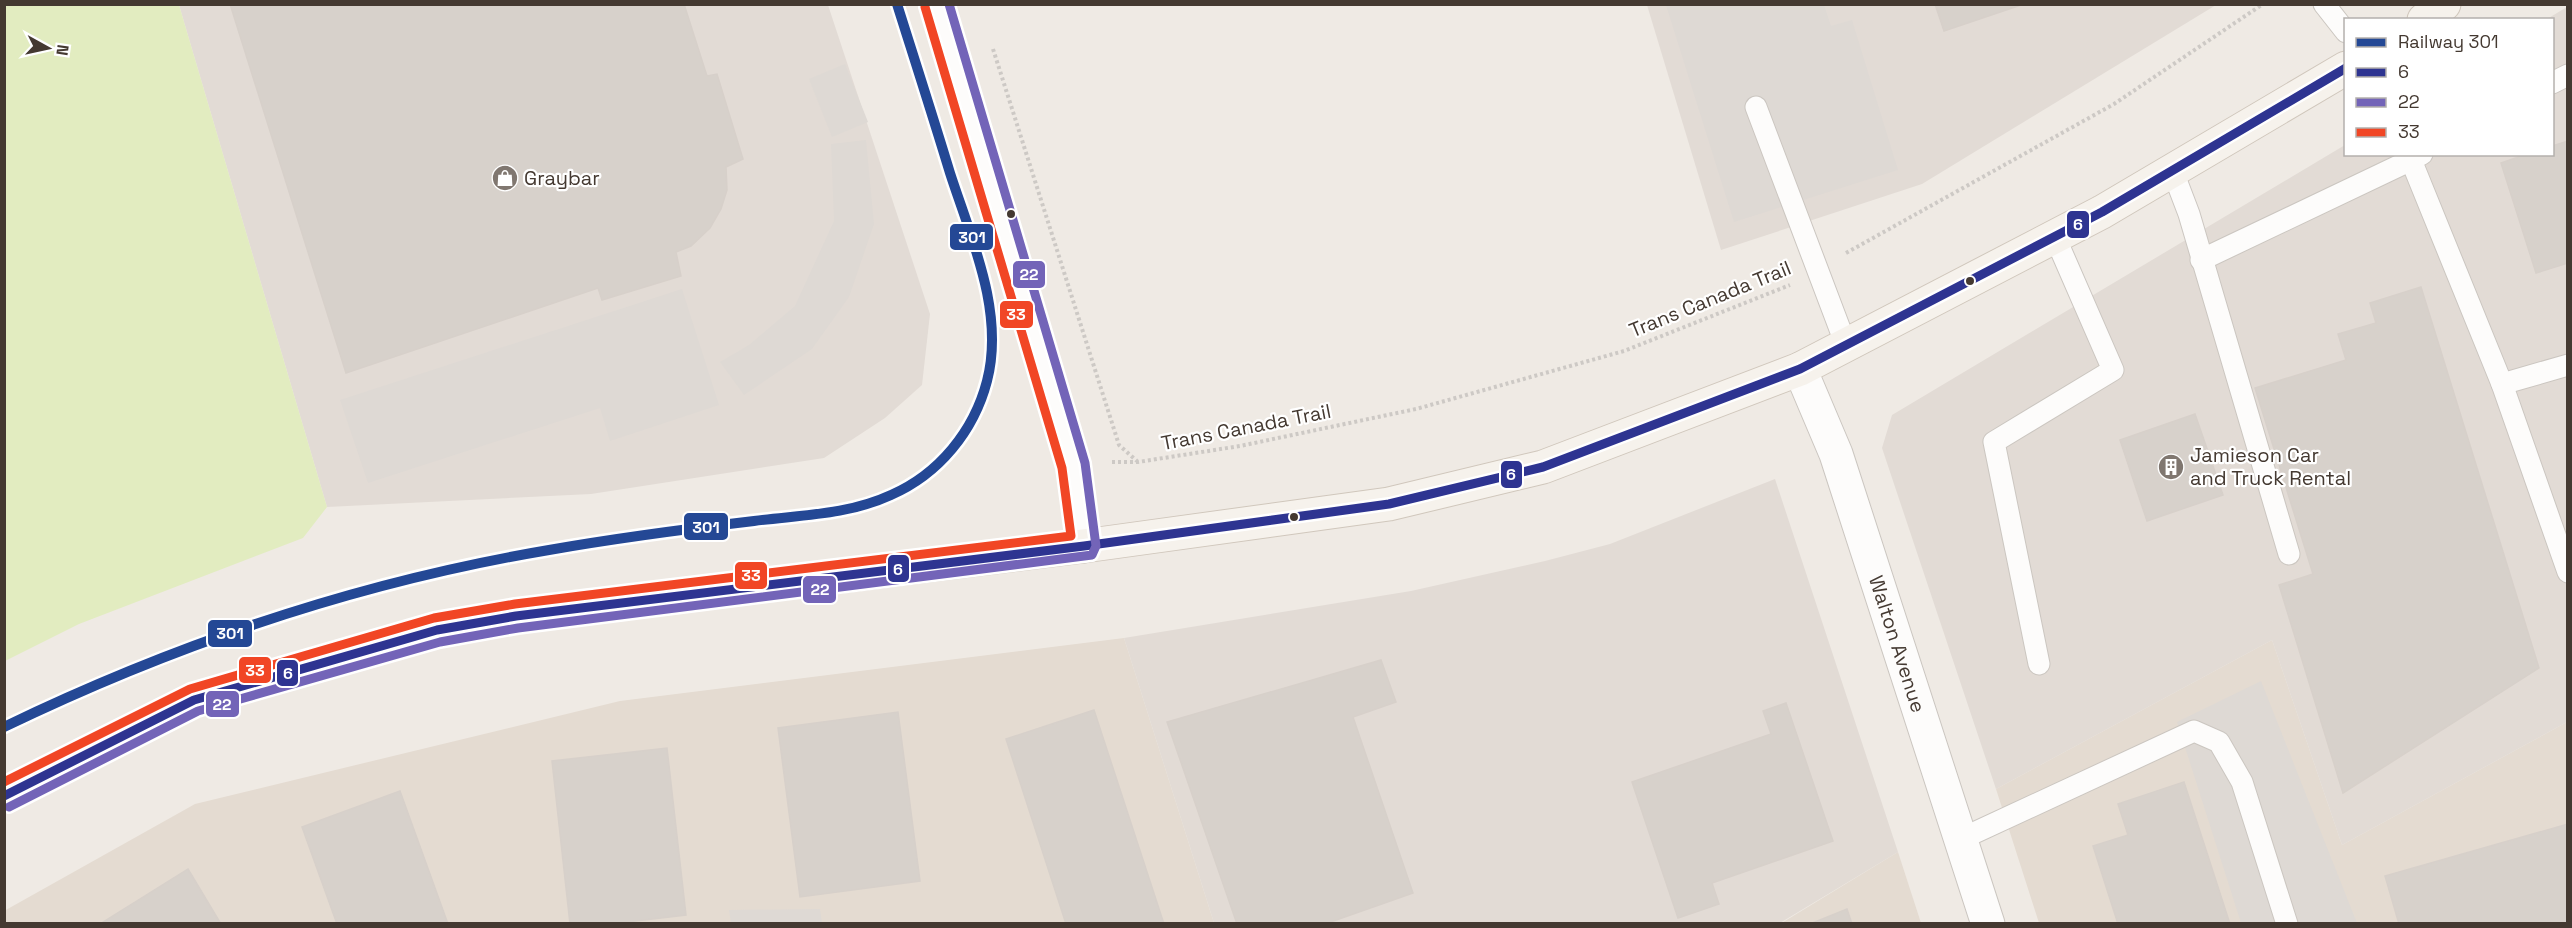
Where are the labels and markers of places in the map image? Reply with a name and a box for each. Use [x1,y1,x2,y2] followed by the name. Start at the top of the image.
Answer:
[490,163,520,193] shop icon: Graybar
[524,165,600,191] place label: Graybar
[1005,208,1017,220] unlabelled marker
[1964,275,1976,287] unlabelled marker
[2190,442,2351,491] place label: Jamieson Car and Truck Rental
[2156,452,2186,482] building icon: Jamieson Car and Truck Rental
[1288,511,1300,523] unlabelled marker

